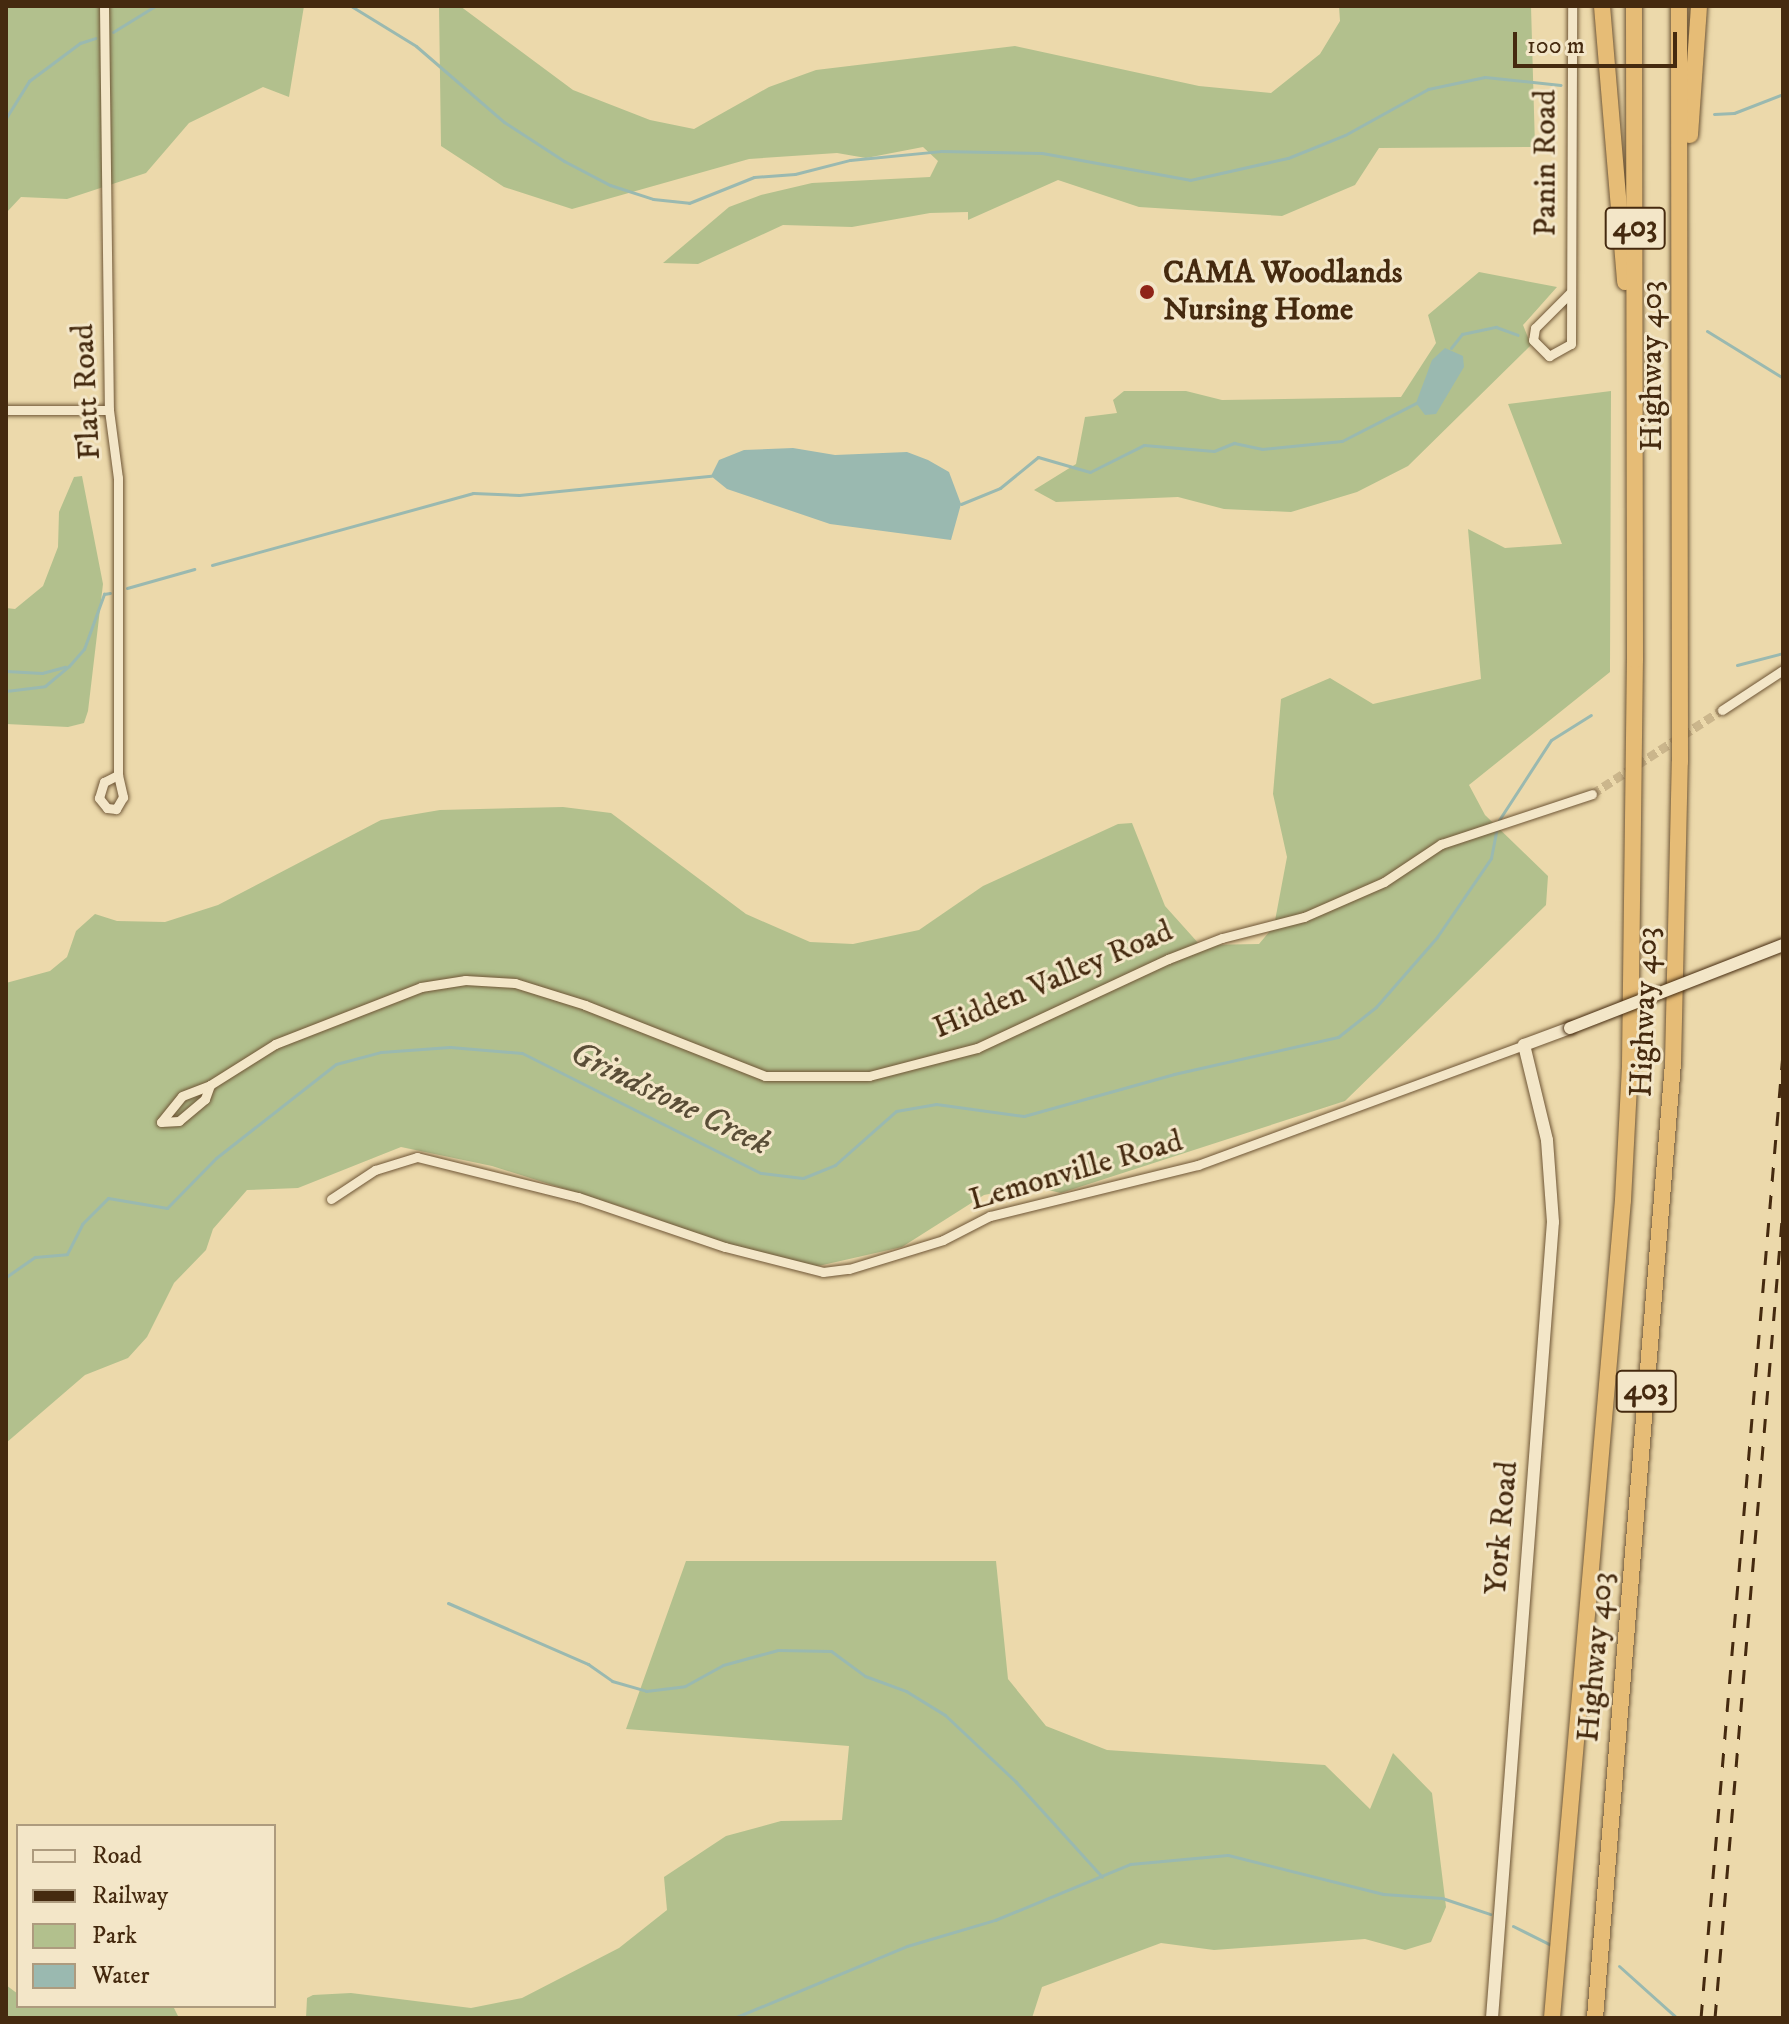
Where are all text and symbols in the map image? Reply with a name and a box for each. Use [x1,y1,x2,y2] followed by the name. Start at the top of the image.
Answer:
[1517,16,1681,66] scale bar
[1527,31,1585,61] text: 100 m
[1527,90,1565,236] street label: Panin Road
[1603,202,1667,254] road number: 403
[1163,255,1402,330] place label: CAMA Woodlands Nursing Home
[1633,281,1671,451] street label: Highway 403
[1138,283,1156,301] marker: CAMA Woodlands Nursing Home
[64,323,110,461] street label: Flatt Road
[927,912,1179,1048] street label: Hidden Valley Road
[1623,926,1667,1098] street label: Highway 403
[563,1033,777,1165] water label: Grindstone Creek
[965,1122,1187,1220] street label: Lemonville Road
[1614,1365,1678,1417] road number: 403
[1477,1459,1527,1597] street label: York Road
[1569,1570,1623,1744] street label: Highway 403
[16,1824,276,2008] legend
[92,1841,142,1871] text: Road
[92,1881,168,1911] text: Railway
[92,1921,137,1951] text: Park
[92,1961,149,1991] text: Water

